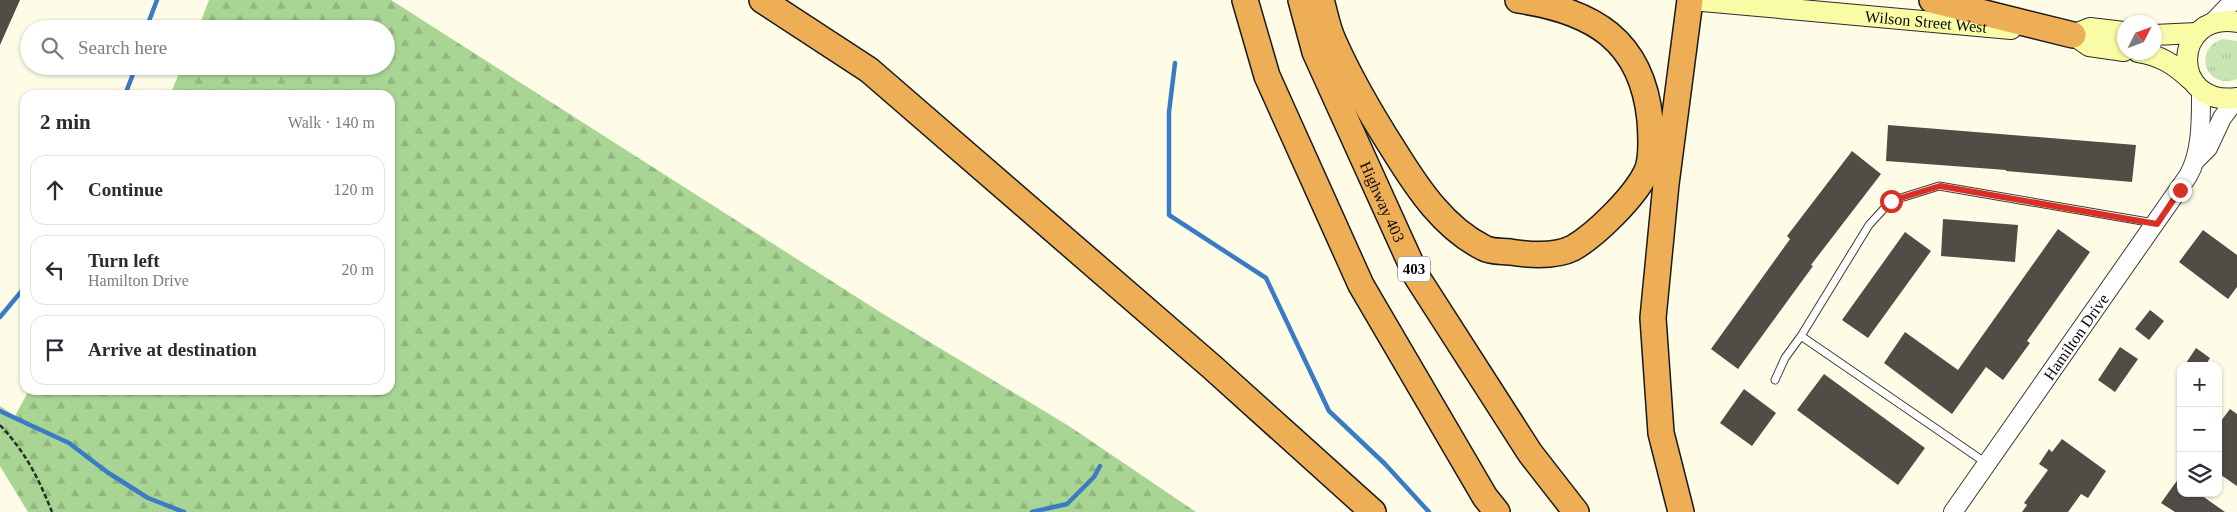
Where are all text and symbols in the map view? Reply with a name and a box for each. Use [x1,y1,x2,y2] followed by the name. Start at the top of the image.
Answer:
[1864,7,1988,35] street label: Wilson Street West
[2117,15,2162,60] north arrow
[20,20,395,75] search box
[38,34,66,62] icon: search
[78,37,167,58] text: Search here
[40,110,91,134] text: 2 min
[288,114,375,131] text: Walk · 140 m
[1357,159,1408,244] street label: Highway 403
[41,176,69,204] icon: ahead
[88,179,163,200] text: Continue
[2169,179,2192,202] route end
[334,181,374,198] text: 120 m
[1880,190,1903,213] route start
[88,250,160,271] text: Turn left
[41,256,69,284] icon: left
[1398,256,1430,282] road number: 403
[342,261,374,278] text: 20 m
[88,272,189,289] text: Hamilton Drive
[2040,290,2112,383] street label: Hamilton Drive
[41,336,69,364] icon: arrive
[88,339,257,360] text: Arrive at destination
[2177,362,2222,497] map controls
[2177,362,2222,407] button: +
[2177,407,2222,452] button: −
[2177,452,2222,497] button: layers

